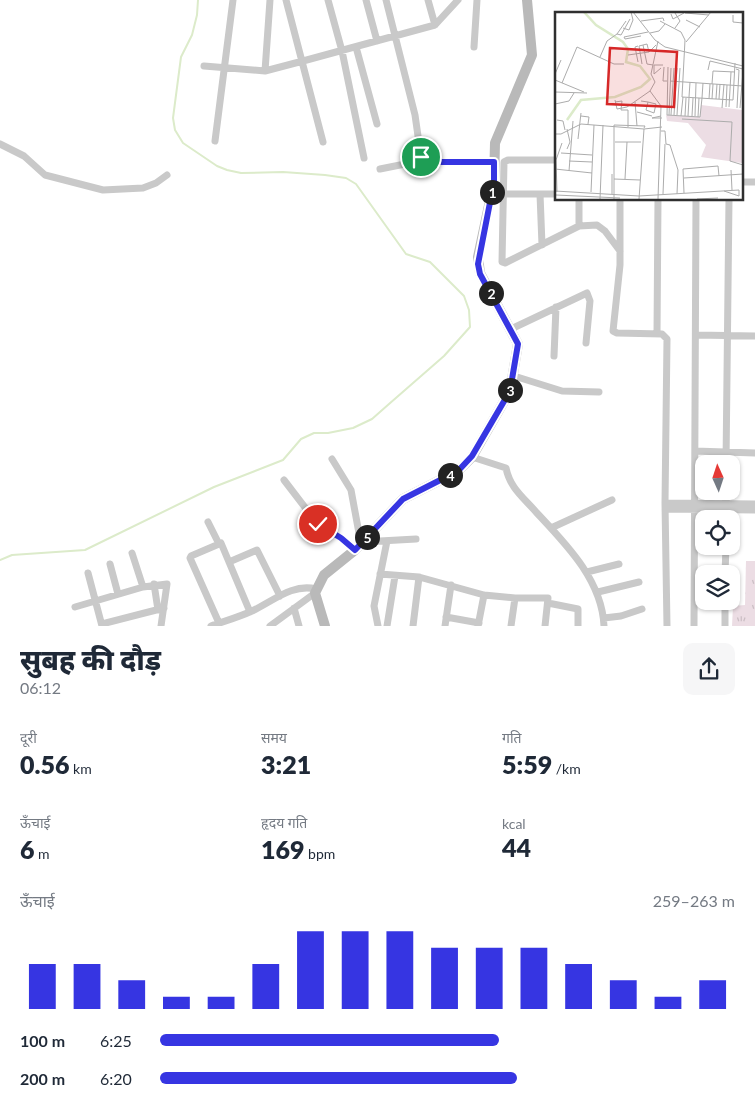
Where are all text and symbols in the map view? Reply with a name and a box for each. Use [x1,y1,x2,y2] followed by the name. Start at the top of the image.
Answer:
[555,12,742,200] inset map
[400,136,442,178] pin
[407,143,435,171] icon: arrive
[480,180,504,204] pin: 1
[488,184,497,201] text: 1
[478,280,504,306] pin: 2
[487,285,496,302] text: 2
[498,378,522,402] pin: 3
[506,382,515,399] text: 3
[695,455,740,500] north arrow
[695,455,740,610] map controls
[438,462,462,488] pin: 4
[446,467,455,484] text: 4
[297,503,339,545] pin
[304,510,332,538] icon: check
[695,510,740,555] button: locate
[354,524,380,550] pin: 5
[363,529,372,546] text: 5
[695,565,740,610] button: layers
[20,642,161,676] text: सुबह की दौड़
[683,643,735,695] button: share
[20,678,61,697] text: 06:12
[20,729,37,746] text: दूरी
[261,729,287,746] text: समय
[502,729,522,746] text: गति
[20,749,69,779] text: 0.56
[261,749,311,779] text: 3:21
[502,749,552,779] text: 5:59
[69,760,92,777] text: km
[552,760,581,777] text: /km
[20,814,50,831] text: ऊँचाई
[261,814,307,831] text: हृदय गति
[502,815,526,832] text: kcal
[502,832,531,862] text: 44
[20,834,35,864] text: 6
[261,834,305,864] text: 169
[35,845,50,862] text: m
[305,845,335,862] text: bpm
[20,891,55,910] text: ऊँचाई
[653,891,735,910] text: 259–263 m
[20,1031,65,1050] text: 100 m
[100,1031,132,1050] text: 6:25
[20,1069,65,1088] text: 200 m
[100,1069,132,1088] text: 6:20

